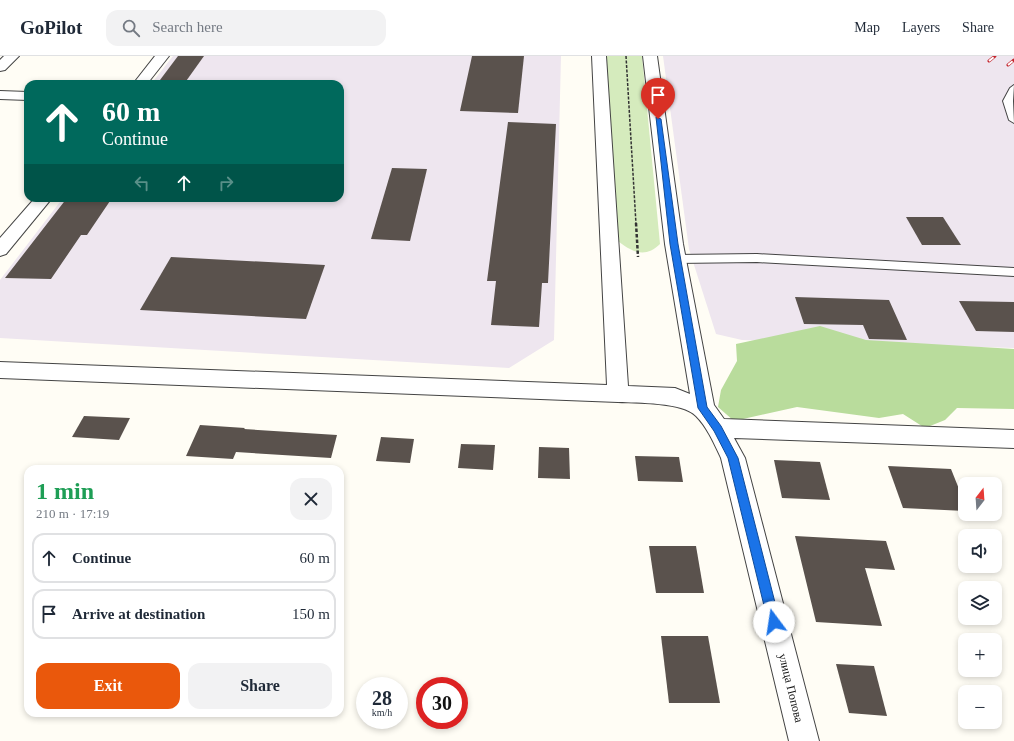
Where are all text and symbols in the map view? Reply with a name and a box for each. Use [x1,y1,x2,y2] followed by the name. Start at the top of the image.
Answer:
[106,10,386,46] search box
[20,17,82,38] text: GoPilot
[120,17,142,39] icon: search
[152,19,223,35] text: Search here
[854,20,880,35] text: Map
[902,20,940,35] text: Layers
[962,20,994,35] text: Share
[641,78,675,119] pin
[647,84,669,106] icon: arrive
[36,96,88,148] icon: ahead
[102,96,160,127] text: 60 m
[102,129,168,149] text: Continue
[131,172,153,194] icon: left
[173,172,195,194] icon: ahead
[215,172,237,194] icon: right
[958,477,1002,521] north arrow
[958,477,1002,729] map controls
[36,478,94,504] text: 1 min
[290,478,332,520] button: close
[36,506,109,521] text: 210 m · 17:19
[958,529,1002,573] button: sound
[38,547,60,569] icon: ahead
[72,550,131,566] text: Continue
[300,550,330,566] text: 60 m
[958,581,1002,625] button: layers
[753,601,795,643] position arrow
[38,603,60,625] icon: arrive
[72,606,205,622] text: Arrive at destination
[292,606,330,622] text: 150 m
[958,633,1002,677] button: +
[776,652,806,725] street label: улица Попова
[36,663,180,709] button: Exit
[188,663,332,709] button: Share
[416,677,468,729] speed limit sign: 30
[958,685,1002,729] button: −
[372,687,392,709] text: 28
[372,707,392,718] text: km/h

